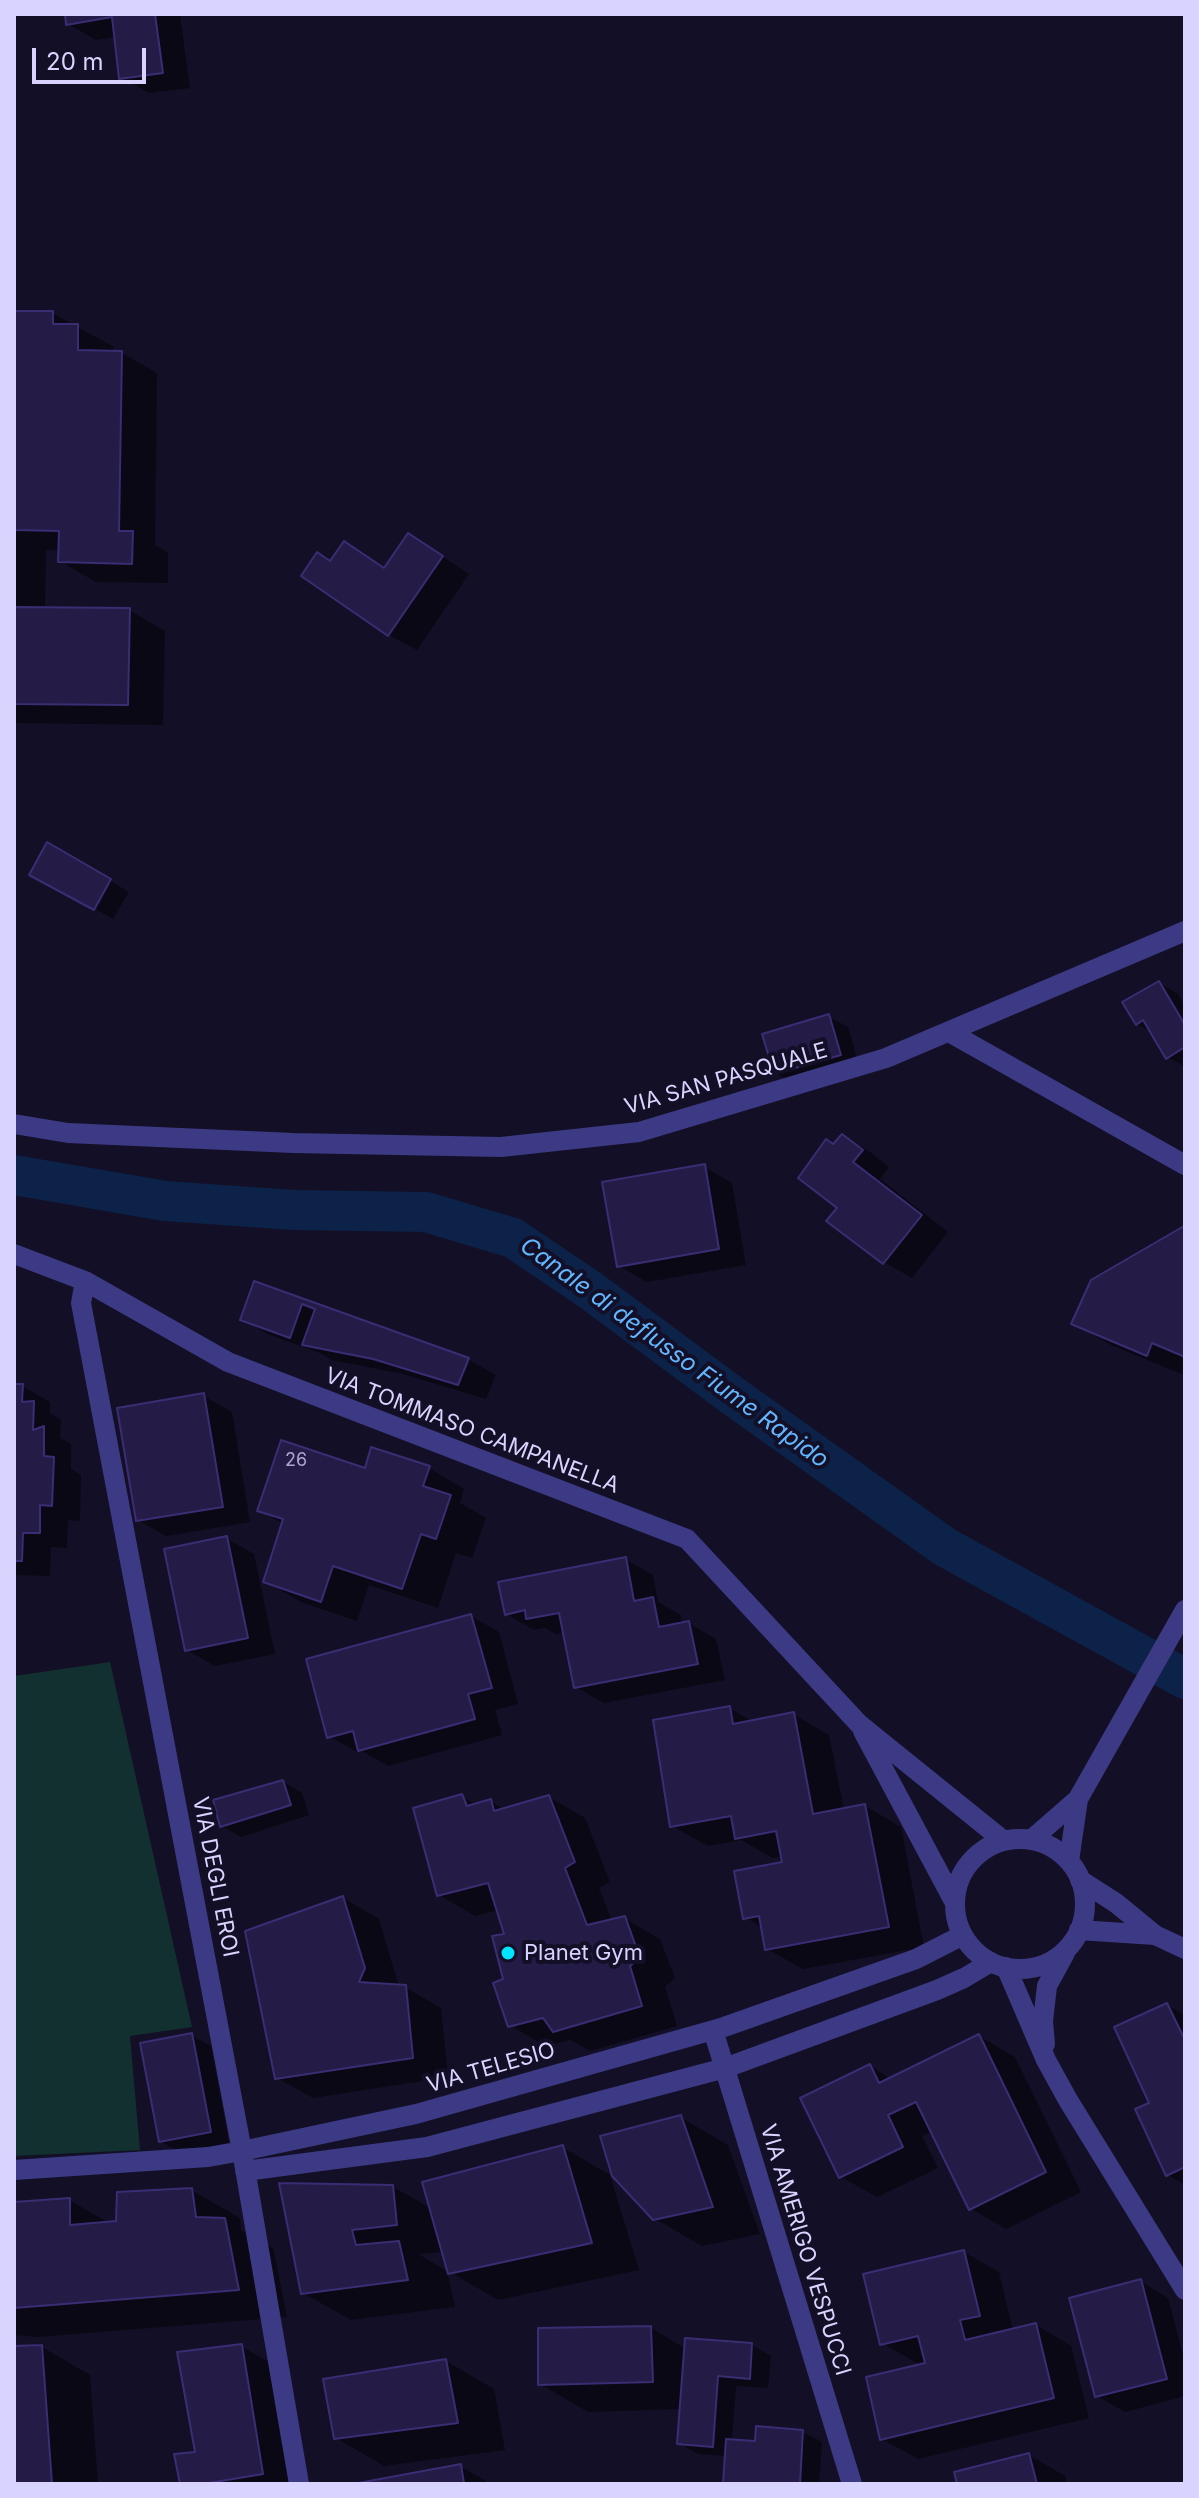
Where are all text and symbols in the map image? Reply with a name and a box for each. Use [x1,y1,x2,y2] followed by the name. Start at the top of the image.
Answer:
[36,32,150,82] scale bar
[46,47,104,76] text: 20 m
[622,1037,830,1121] street label: VIA SAN PASQUALE
[514,1231,834,1475] water label: Canale di deflusso Fiume Rapido
[321,1363,623,1499] street label: VIA TOMMASO CAMPANELLA
[285,1450,307,1472] house number: 26
[187,1795,243,1959] street label: VIA DEGLI EROI
[524,1940,643,1966] place label: Planet Gym
[499,1944,517,1962] marker: Planet Gym
[424,2037,558,2099] street label: VIA TELESIO
[754,2121,856,2379] street label: VIA AMERIGO VESPUCCI

